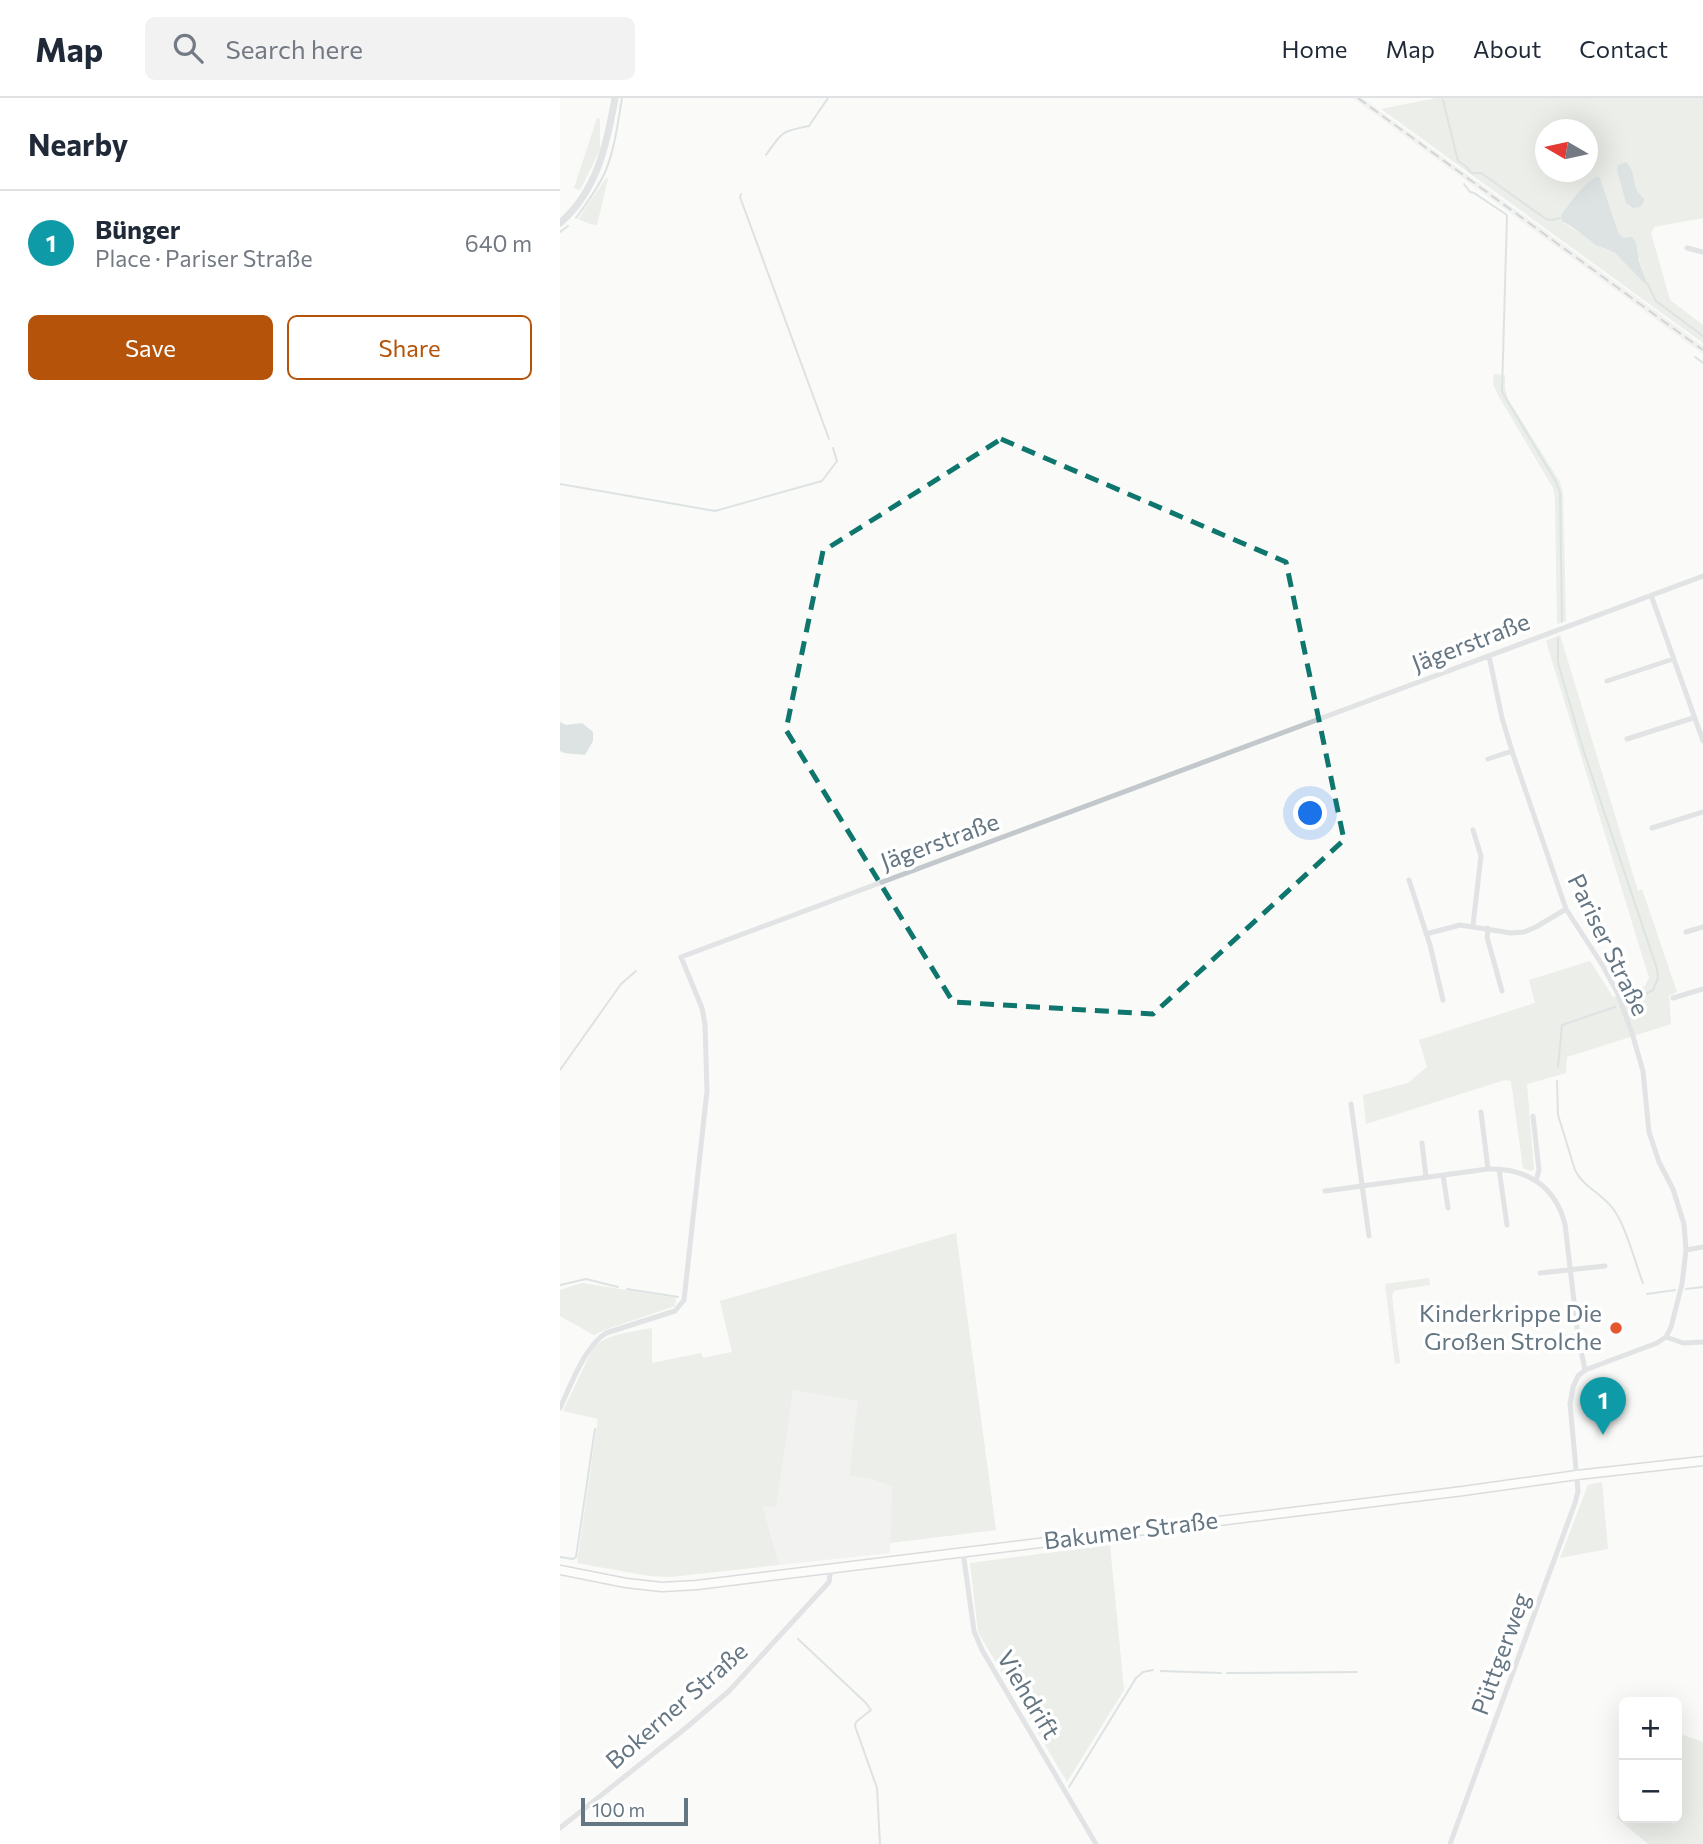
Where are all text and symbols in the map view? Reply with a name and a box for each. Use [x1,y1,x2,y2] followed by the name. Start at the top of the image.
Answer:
[145,17,635,80] search box
[35,28,103,69] text: Map
[169,29,207,67] icon: search
[225,33,363,64] text: Search here
[1282,34,1348,63] text: Home
[1386,34,1435,63] text: Map
[1473,34,1541,63] text: About
[1579,34,1668,63] text: Contact
[1535,119,1598,182] north arrow
[28,125,128,162] text: Nearby
[95,213,181,244] text: Bünger
[46,229,56,257] text: 1
[465,229,532,257] text: 640 m
[95,244,313,272] text: Place · Pariser Straße
[28,315,273,380] button: Save
[287,315,532,380] button: Share
[1407,606,1533,677] street label: Jägerstraße
[1293,796,1327,830] your location
[876,806,1003,875] street label: Jägerstraße
[1563,869,1656,1020] street label: Pariser Straße
[1419,1298,1602,1355] place label: Kinderkrippe Die Großen Strolche
[1608,1320,1624,1336] marker: Kinderkrippe Die Großen Strolche
[1580,1377,1626,1435] pin: 1
[1042,1504,1219,1555] street label: Bakumer Straße
[1464,1589,1535,1718] street label: Püttgerweg
[599,1636,753,1774] street label: Bokerner Straße
[992,1645,1067,1744] street label: Viehdrift
[1619,1697,1682,1823] map controls
[1619,1697,1682,1760] button: +
[1619,1760,1682,1823] button: −
[581,1795,688,1827] scale bar
[592,1798,645,1821] text: 100 m

